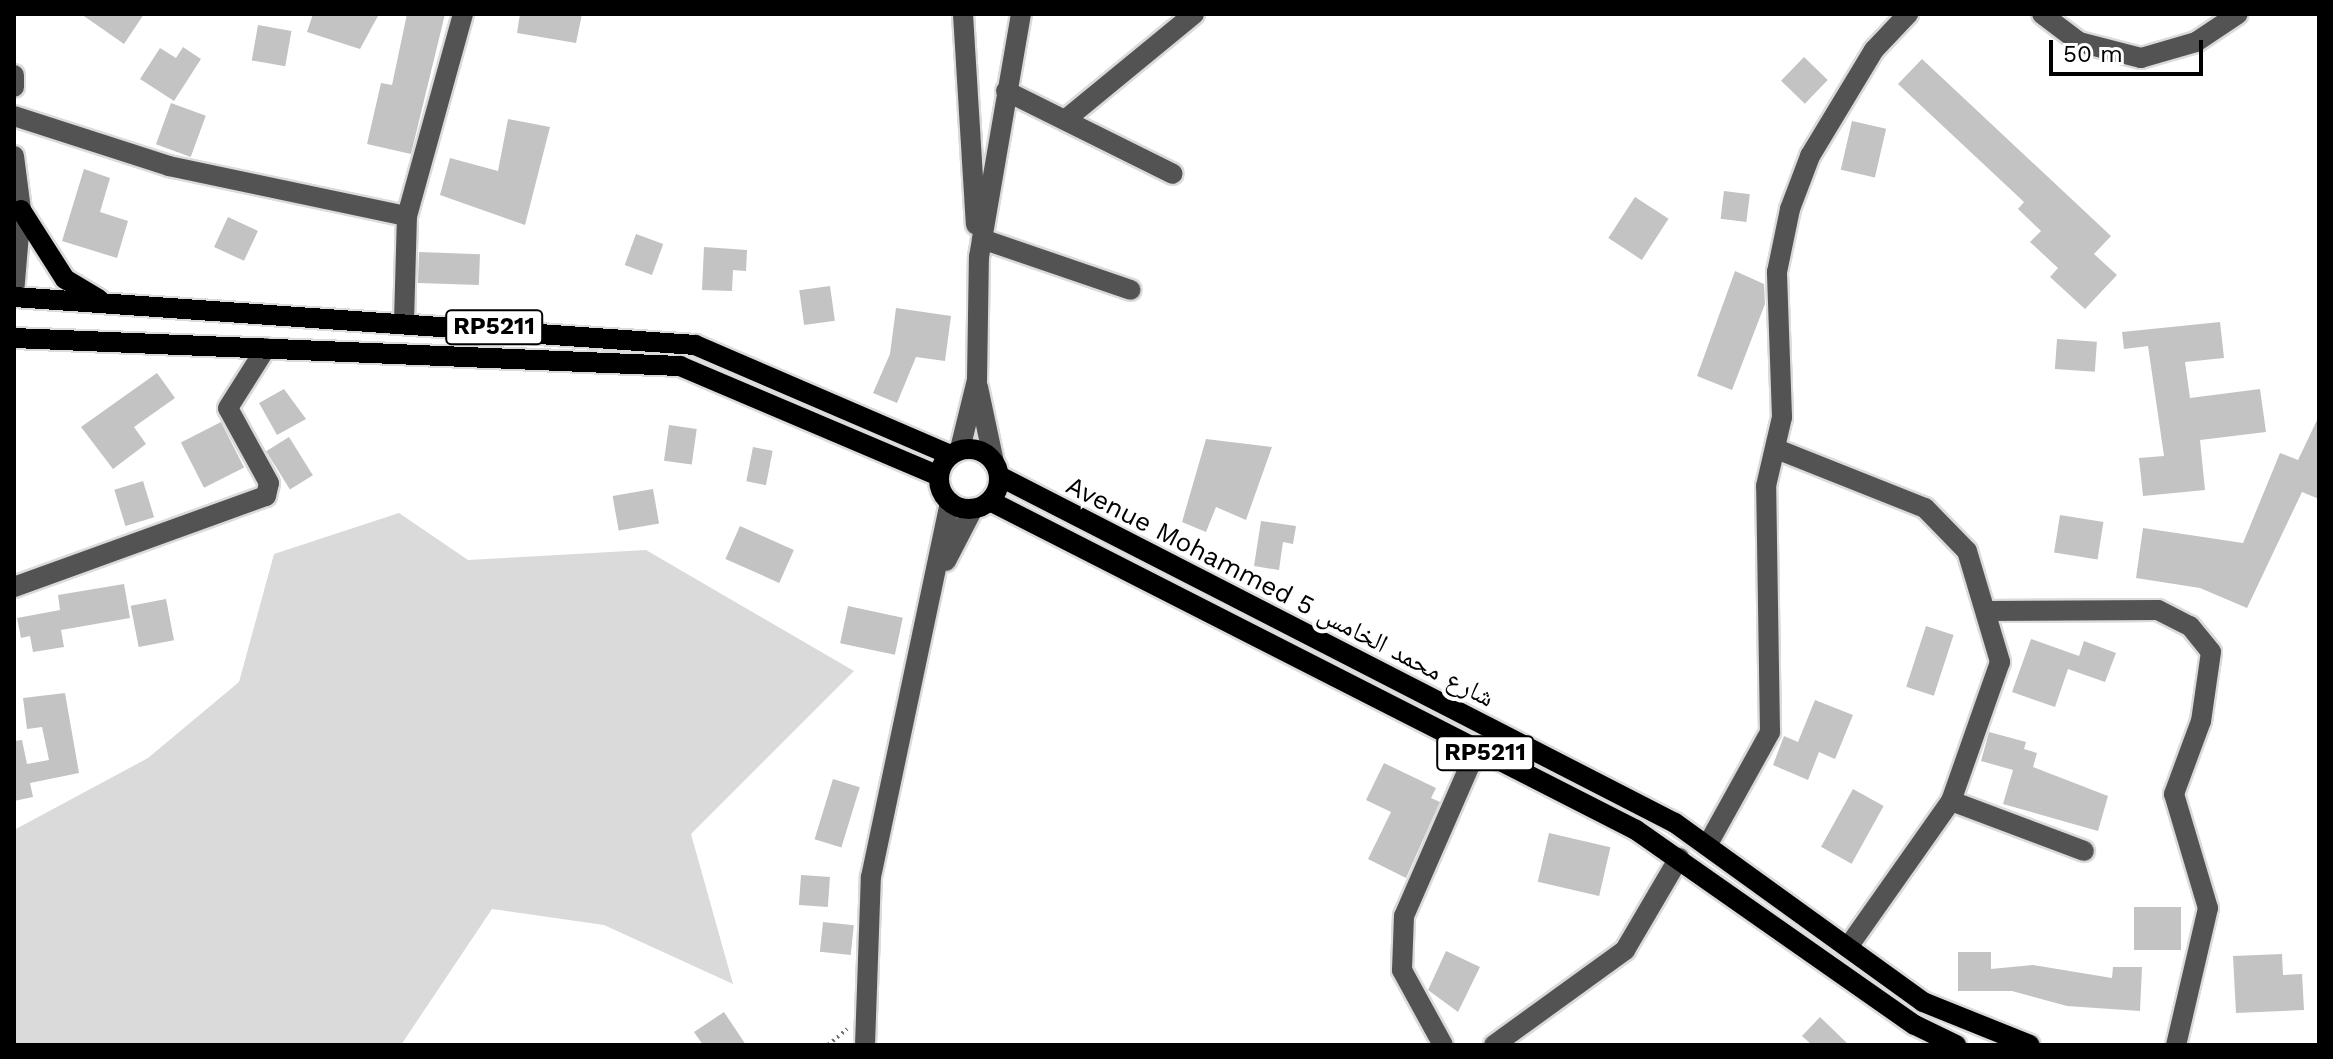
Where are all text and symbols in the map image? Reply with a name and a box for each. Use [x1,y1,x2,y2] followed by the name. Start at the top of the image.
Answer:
[2053,24,2207,74] scale bar
[2063,40,2123,68] text: 50 m
[444,307,544,347] road number: RP5211
[1061,470,1499,714] street label: Avenue Mohammed 5 شارع محمد الخامس
[1435,733,1535,773] road number: RP5211

